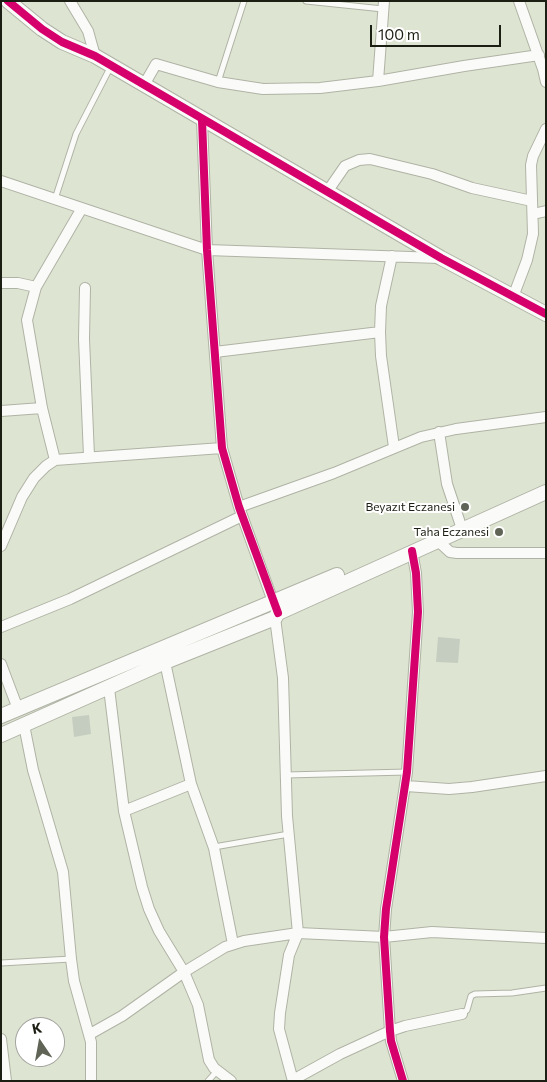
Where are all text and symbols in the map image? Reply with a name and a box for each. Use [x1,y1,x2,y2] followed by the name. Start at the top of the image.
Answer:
[372,15,503,47] scale bar
[378,25,420,43] text: 100 m
[365,500,455,514] place label: Beyazıt Eczanesi
[459,501,471,513] marker: Beyazıt Eczanesi
[414,525,489,539] place label: Taha Eczanesi
[493,526,505,538] marker: Taha Eczanesi
[15,1017,65,1067] north arrow
[30,1018,44,1037] text: K

